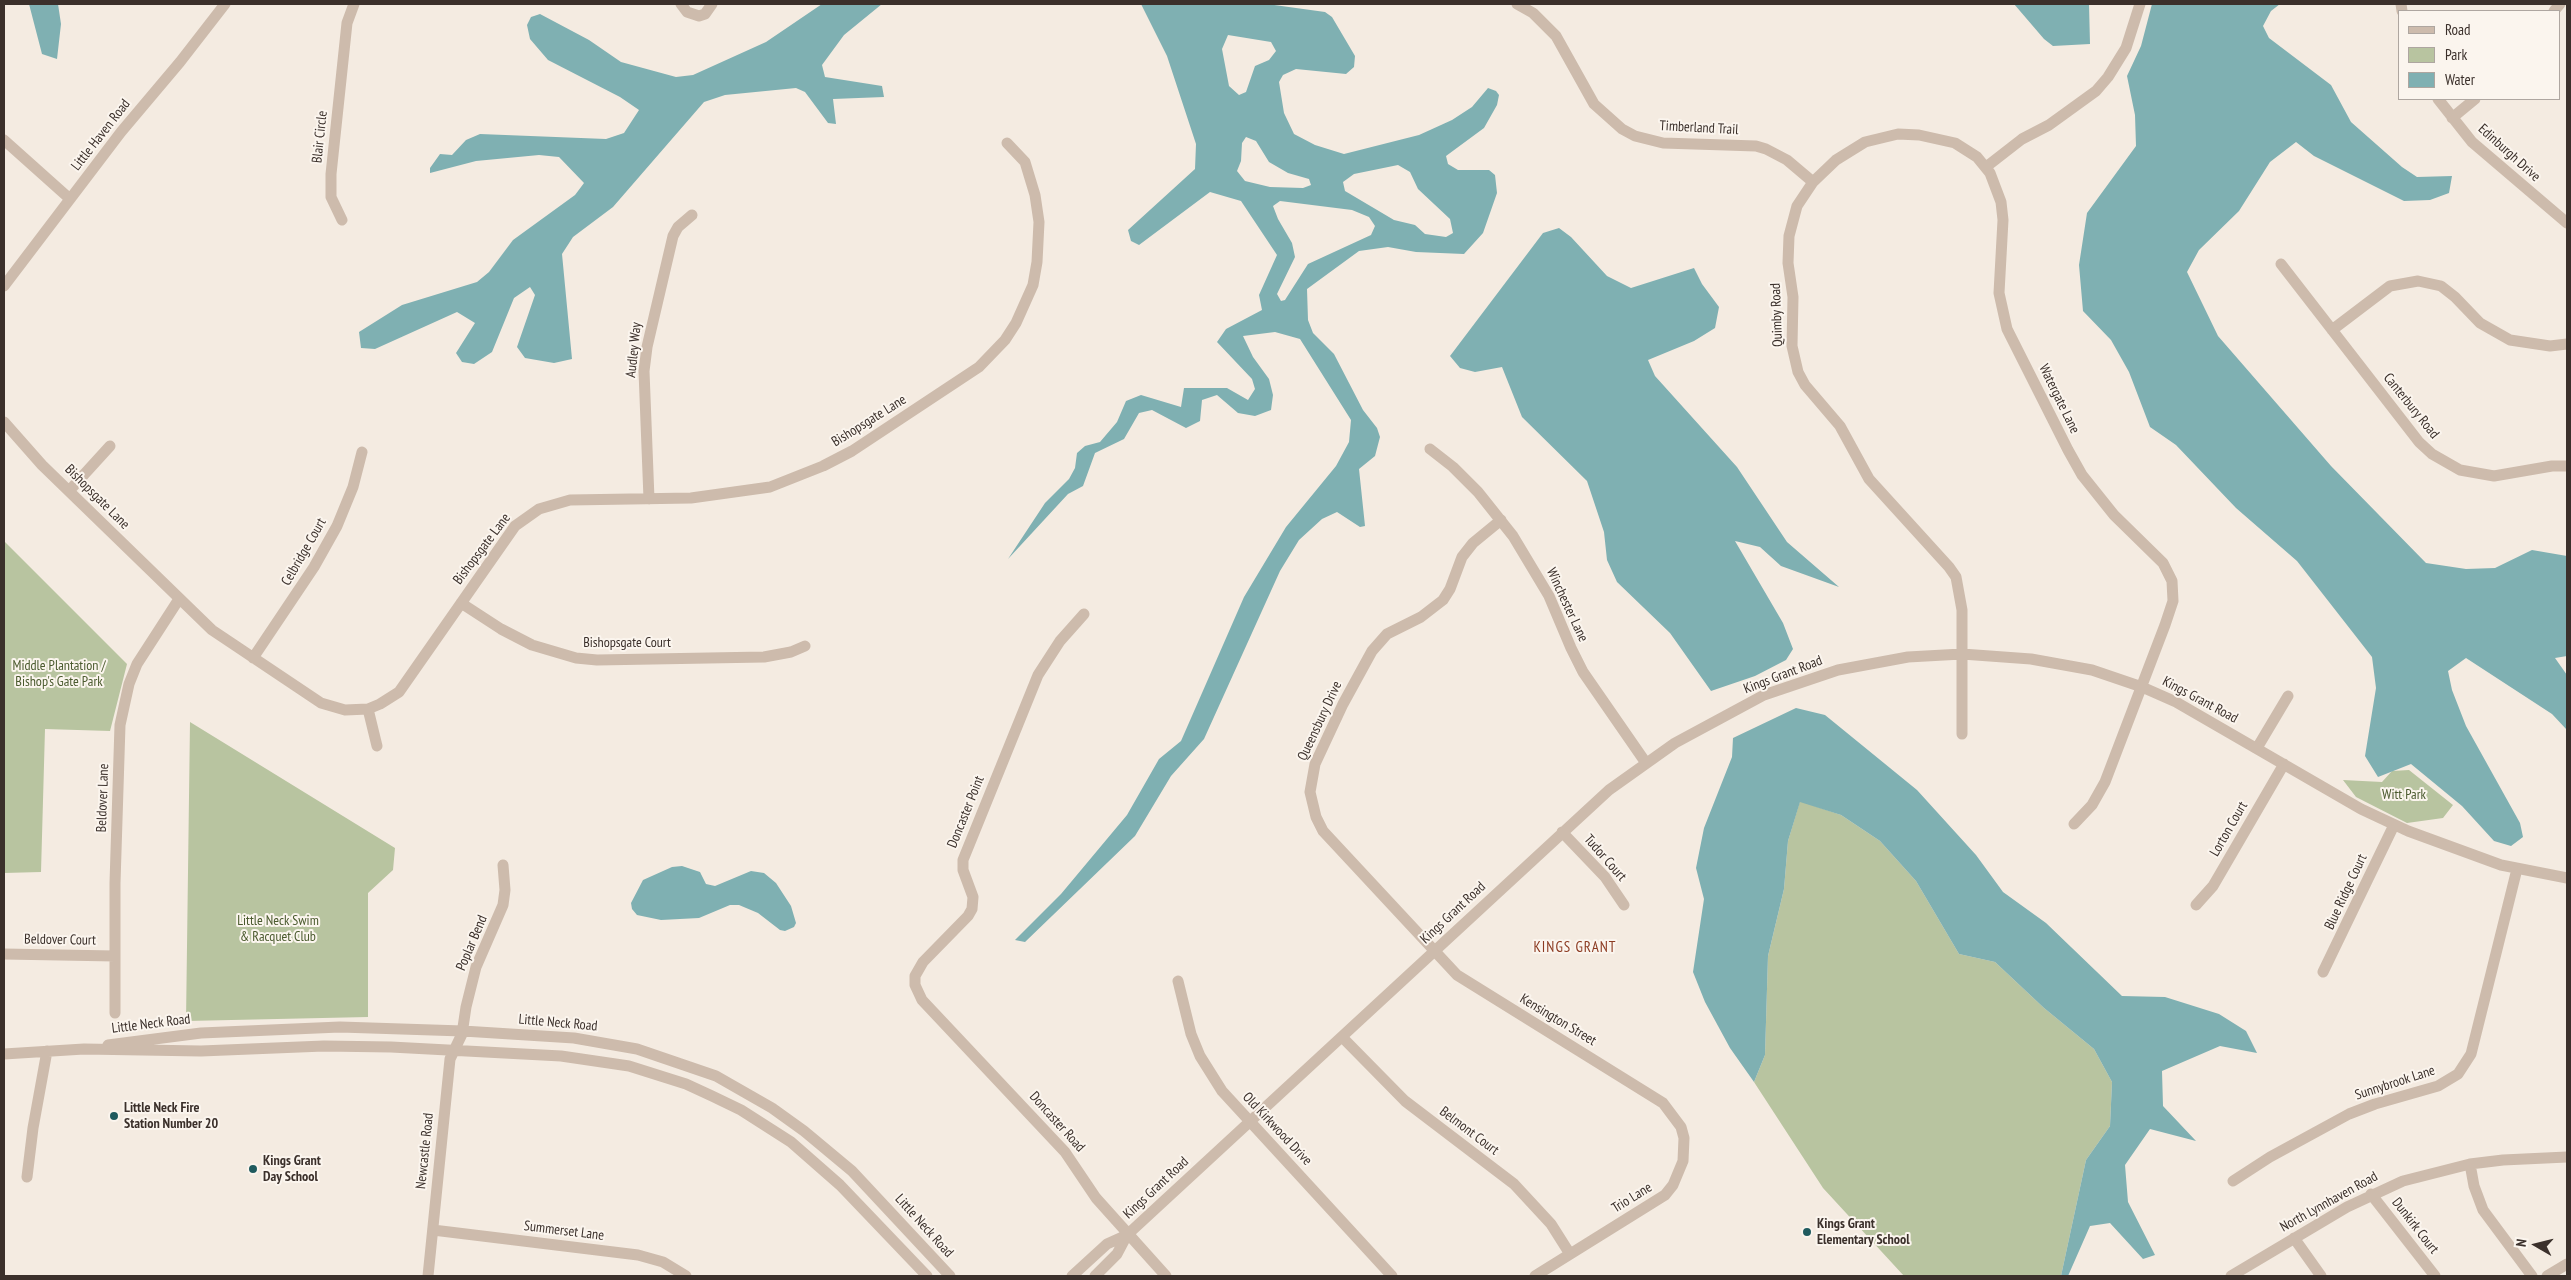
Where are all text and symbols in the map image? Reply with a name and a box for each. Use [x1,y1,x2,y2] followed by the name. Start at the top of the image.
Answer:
[2398,10,2561,100] legend
[2445,20,2471,39] text: Road
[2445,45,2467,64] text: Park
[2445,70,2475,89] text: Water
[68,96,134,174] street label: Little Haven Road
[309,110,331,164] street label: Blair Circle
[1659,118,1739,138] street label: Timberland Trail
[2474,121,2544,185] street label: Edinburgh Drive
[1767,283,1787,347] street label: Quimby Road
[623,321,645,379] street label: Audley Way
[2035,362,2083,436] street label: Watergate Lane
[2379,370,2443,442] street label: Canterbury Road
[829,391,909,451] street label: Bishopsgate Lane
[61,461,133,533] street label: Bishopsgate Lane
[450,510,514,588] street label: Bishopsgate Lane
[278,515,330,589] street label: Celbridge Court
[1543,565,1591,645] street label: Winchester Lane
[583,635,671,651] street label: Bishopsgate Court
[1741,652,1825,698] street label: Kings Grant Road
[12,658,106,690] park label: Middle Plantation / Bishop's Gate Park
[2159,673,2241,727] street label: Kings Grant Road
[1294,679,1346,763] street label: Queensbury Drive
[93,763,113,833] street label: Beldover Lane
[944,774,988,850] street label: Doncaster Point
[2382,787,2426,803] park label: Witt Park
[2207,799,2251,859] street label: Lorton Court
[1580,831,1630,885] street label: Tudor Court
[2321,852,2371,932] street label: Blue Ridge Court
[1417,879,1489,947] street label: Kings Grant Road
[237,913,319,946] park label: Little Neck Swim & Racquet Club
[453,913,491,973] street label: Poplar Bend
[24,931,96,949] street label: Beldover Court
[1532,939,1618,957] district label: KINGS GRANT
[1517,991,1599,1049] street label: Kensington Street
[111,1011,191,1037] street label: Little Neck Road
[518,1011,598,1035] street label: Little Neck Road
[2353,1062,2437,1104] street label: Sunnybrook Lane
[1026,1088,1088,1156] street label: Doncaster Road
[1239,1089,1315,1169] street label: Old Kirkwood Drive
[124,1100,218,1132] place label: Little Neck Fire Station Number 20
[1436,1103,1502,1159] street label: Belmont Court
[108,1110,120,1122] marker: Little Neck Fire Station Number 20
[413,1112,437,1190] street label: Newcastle Road
[263,1153,321,1186] place label: Kings Grant Day School
[1120,1154,1192,1222] street label: Kings Grant Road
[247,1163,259,1175] marker: Kings Grant Day School
[2277,1168,2381,1236] street label: North Lynnhaven Road
[1609,1179,1655,1217] street label: Trio Lane
[891,1191,957,1261] street label: Little Neck Road
[2388,1195,2442,1257] street label: Dunkirk Court
[1817,1216,1910,1248] place label: Kings Grant Elementary School
[523,1218,605,1244] street label: Summerset Lane
[2511,1220,2561,1270] north arrow
[1801,1226,1813,1238] marker: Kings Grant Elementary School
[2512,1238,2531,1248] text: N

